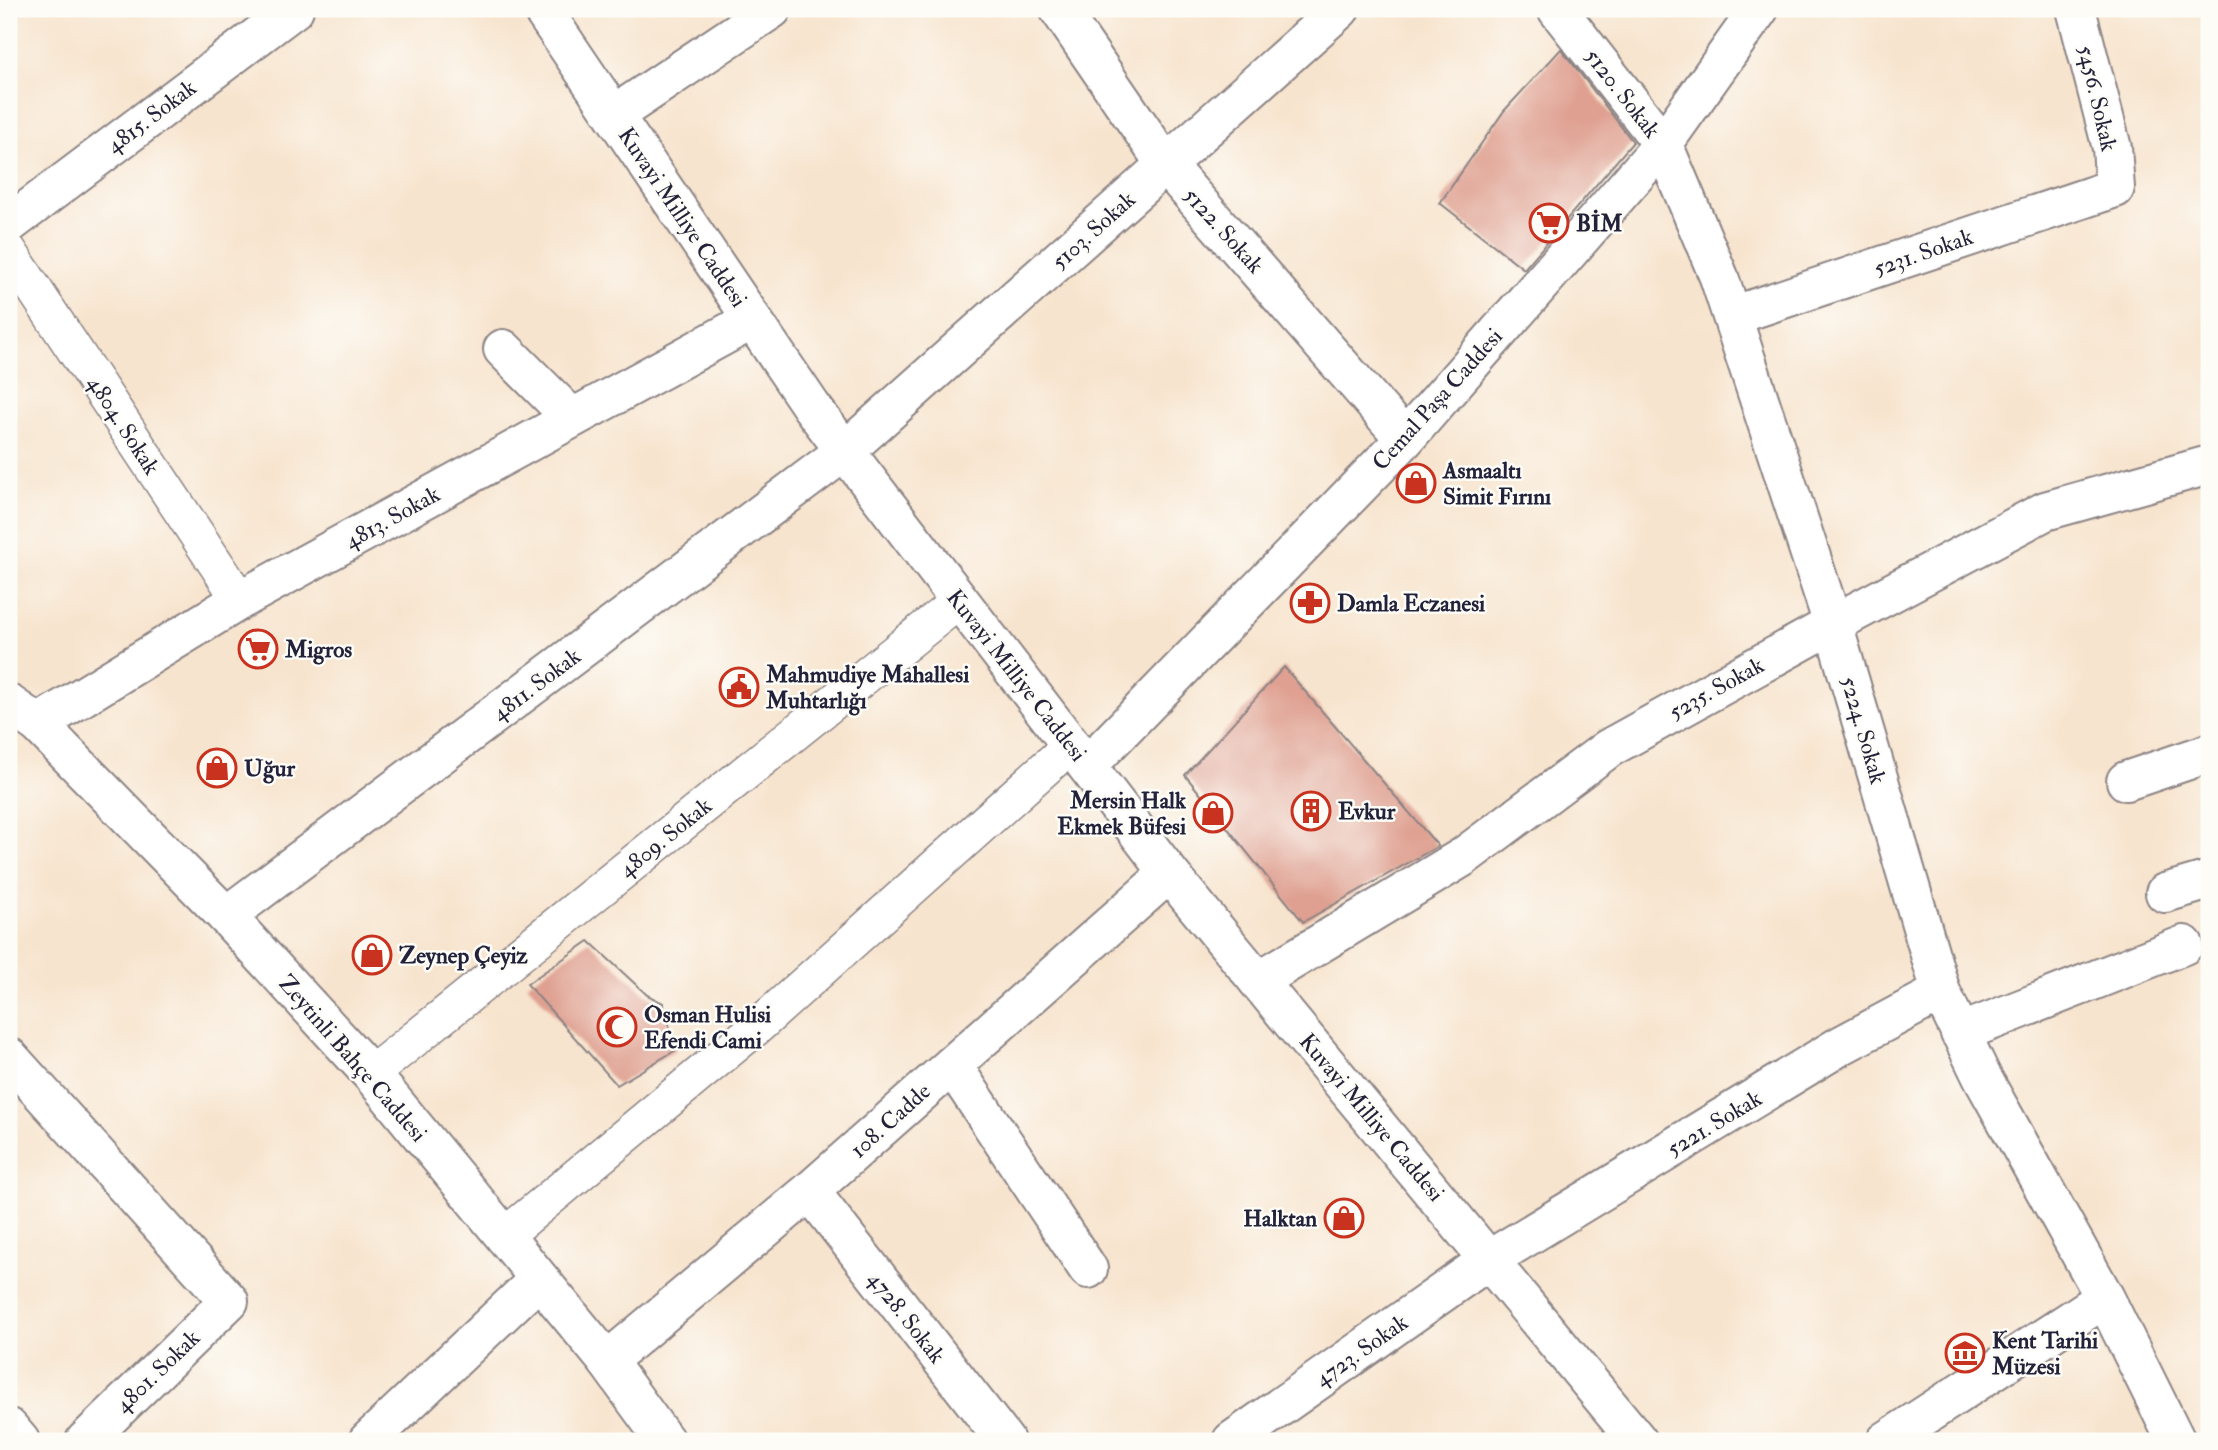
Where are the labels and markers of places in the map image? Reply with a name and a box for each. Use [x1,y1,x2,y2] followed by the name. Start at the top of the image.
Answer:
[1528,202,1570,244] supermarket icon: BİM
[1576,209,1623,238] place label: BİM
[1442,456,1551,511] place label: Asmaaltı Simit Fırını
[1395,462,1437,504] shop icon: Asmaaltı Simit Fırını
[1289,582,1331,624] pharmacy icon: Damla Eczanesi
[1337,589,1485,618] place label: Damla Eczanesi
[237,628,279,670] supermarket icon: Migros
[284,635,352,665] place label: Migros
[765,660,969,716] place label: Mahmudiye Mahallesi Muhtarlığı
[718,666,760,708] public building icon: Mahmudiye Mahallesi Muhtarlığı
[196,747,238,789] shop icon: Uğur
[244,754,295,784] place label: Uğur
[1057,786,1187,841] place label: Mersin Halk Ekmek Büfesi
[1290,790,1332,832] building icon: Evkur
[1192,792,1234,834] shop icon: Mersin Halk Ekmek Büfesi
[1338,797,1396,826] place label: Evkur
[351,934,393,976] shop icon: Zeynep Çeyiz
[399,941,529,971] place label: Zeynep Çeyiz
[644,1000,771,1055] place label: Osman Hulisi Efendi Cami
[596,1006,638,1048] mosque icon: Osman Hulisi Efendi Cami
[1323,1197,1365,1239] shop icon: Halktan
[1243,1204,1317,1233] place label: Halktan
[1991,1326,2098,1381] place label: Kent Tarihi Müzesi
[1944,1332,1986,1374] museum icon: Kent Tarihi Müzesi

